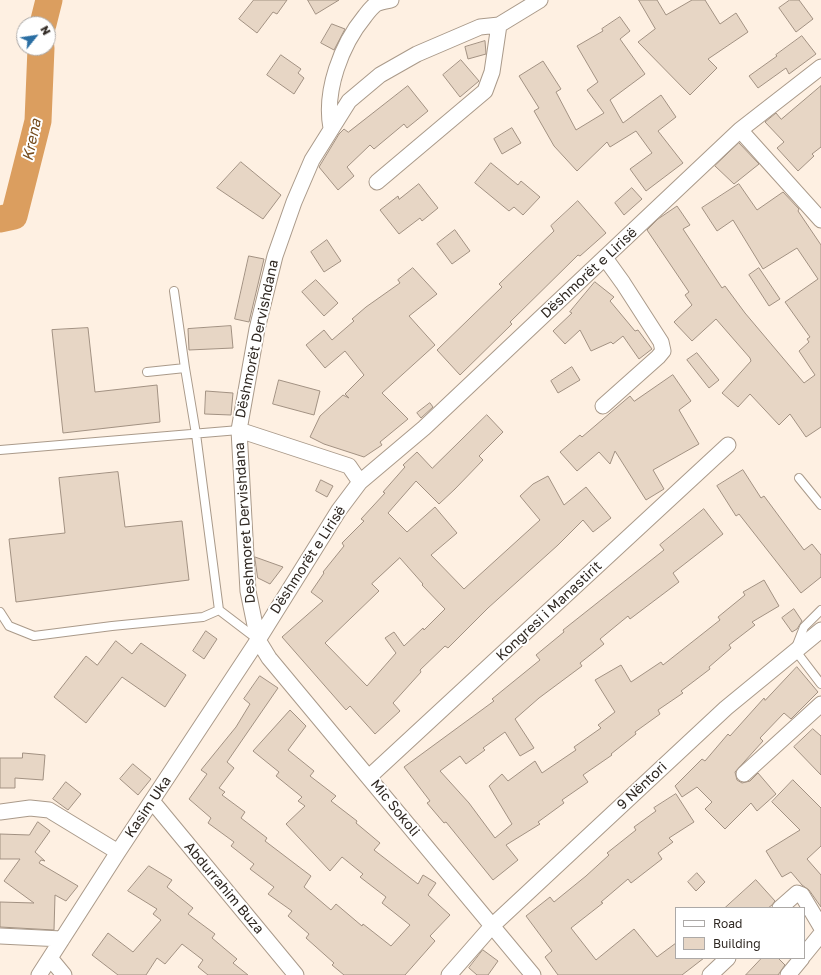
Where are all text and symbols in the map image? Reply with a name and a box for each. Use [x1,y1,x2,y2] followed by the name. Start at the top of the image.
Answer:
[16,16,56,56] north arrow
[38,23,54,37] text: N
[19,117,45,163] water label: Krena
[537,224,641,322] street label: Dëshmorët e Lirisë
[232,258,282,420] street label: Dëshmorët Dervishdana
[231,442,259,604] street label: Deshmoret Dervishdana
[267,503,349,617] street label: Dëshmorët e Lirisë
[493,558,605,664] street label: Kongresi i Manastirit
[613,759,671,813] street label: 9 Nëntori
[121,773,175,841] street label: Kasim Uka
[367,776,423,840] street label: Mic Sokoli
[181,839,267,937] street label: Abdurrahim Buza
[675,907,805,959] legend
[713,916,742,931] text: Road
[713,936,761,951] text: Building

